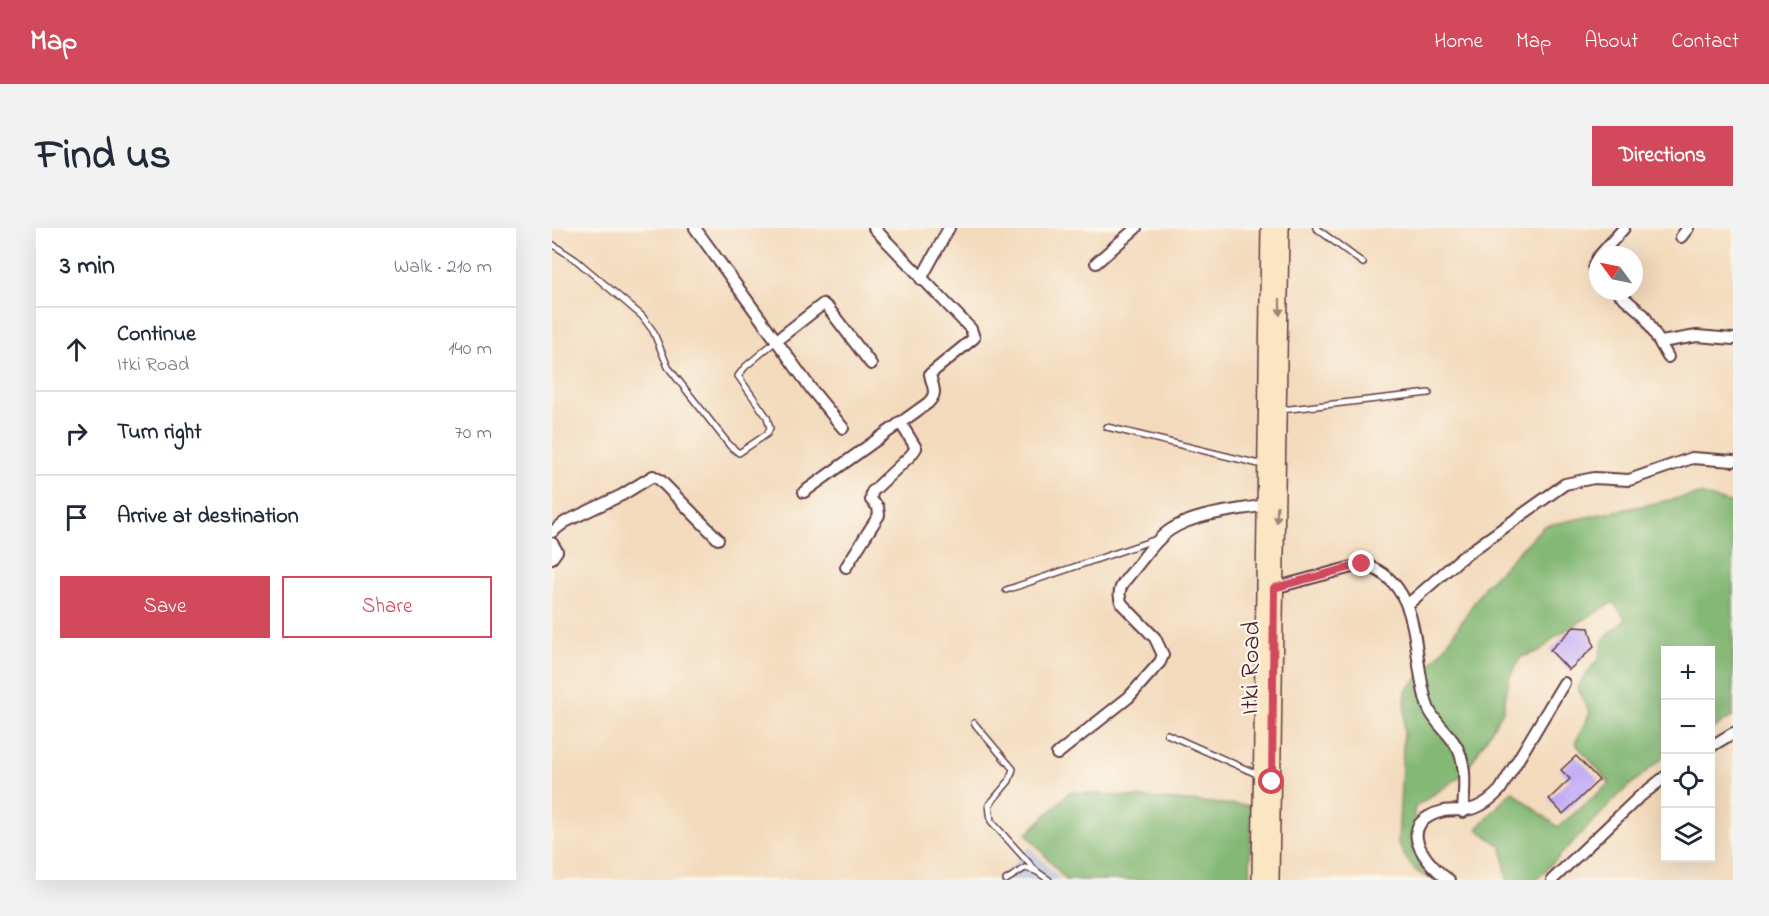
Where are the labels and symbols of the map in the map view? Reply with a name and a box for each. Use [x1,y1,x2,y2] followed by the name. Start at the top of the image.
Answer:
[1589,246,1643,300] north arrow
[1275,298,1285,317] one-way arrow
[1273,505,1282,524] one-way arrow
[1348,550,1374,576] route end
[1232,620,1272,715] street label: Itki Road
[1258,768,1284,794] route start

